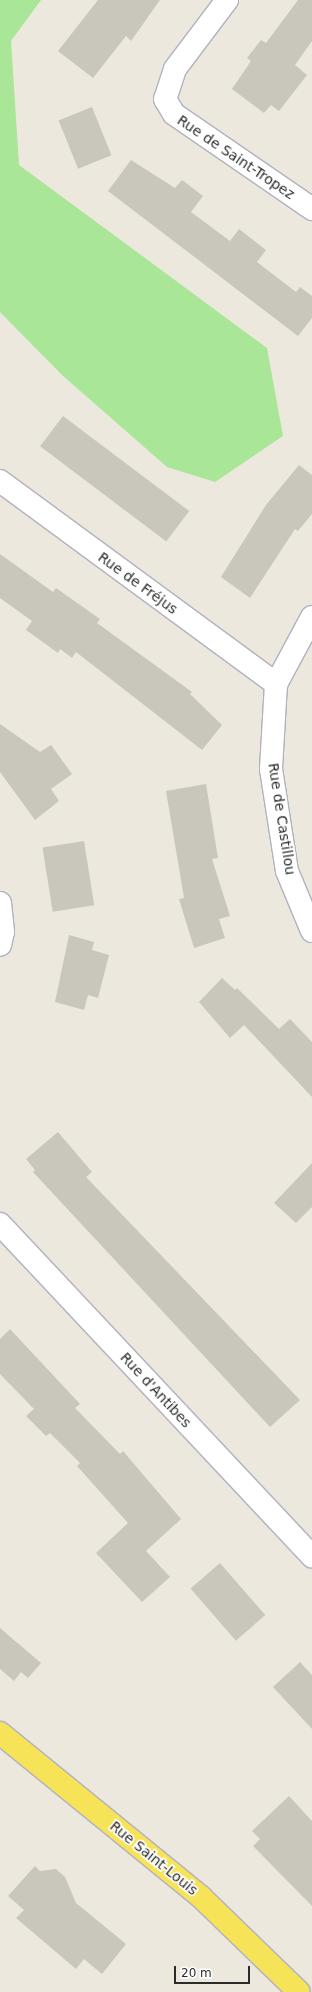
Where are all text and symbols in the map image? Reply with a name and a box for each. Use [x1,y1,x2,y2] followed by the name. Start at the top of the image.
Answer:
[174,112,298,202] street label: Rue de Saint-Tropez
[95,549,181,617] street label: Rue de Fréjus
[265,762,299,876] street label: Rue de Castillou
[117,1349,195,1431] street label: Rue d'Antibes
[107,1817,201,1899] street label: Rue Saint-Louis
[176,1958,252,1984] scale bar
[181,1966,212,1980] text: 20 m

